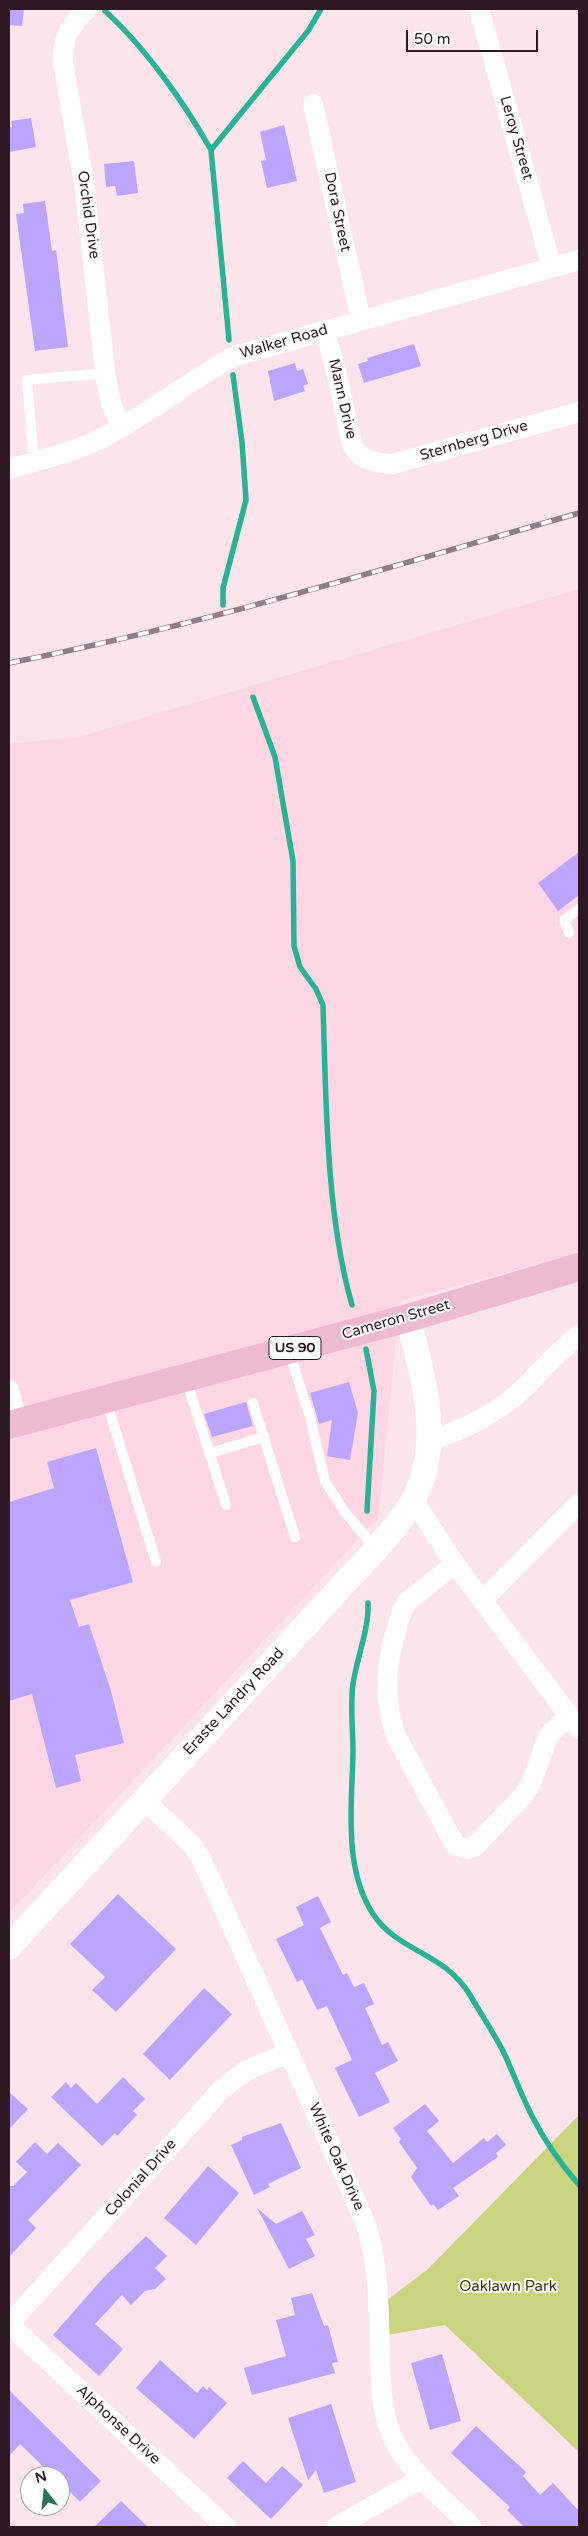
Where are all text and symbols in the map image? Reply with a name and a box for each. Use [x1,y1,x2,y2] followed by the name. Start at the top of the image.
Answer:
[408,20,540,52] scale bar
[414,30,451,48] text: 50 m
[495,94,537,182] street label: Leroy Street
[73,170,103,260] street label: Orchid Drive
[320,170,354,254] street label: Dora Street
[238,321,330,363] street label: Walker Road
[324,357,360,441] street label: Mann Drive
[418,417,530,465] street label: Sternberg Drive
[340,1296,452,1344] street label: Cameron Street
[269,1336,321,1360] road number: US 90
[180,1645,288,1759] street label: Eraste Landry Road
[304,2101,368,2213] street label: White Oak Drive
[102,2136,180,2220] street label: Colonial Drive
[459,2278,557,2296] park label: Oaklawn Park
[72,2382,164,2468] street label: Alphonse Drive
[20,2466,70,2516] north arrow
[33,2467,49,2487] text: N

